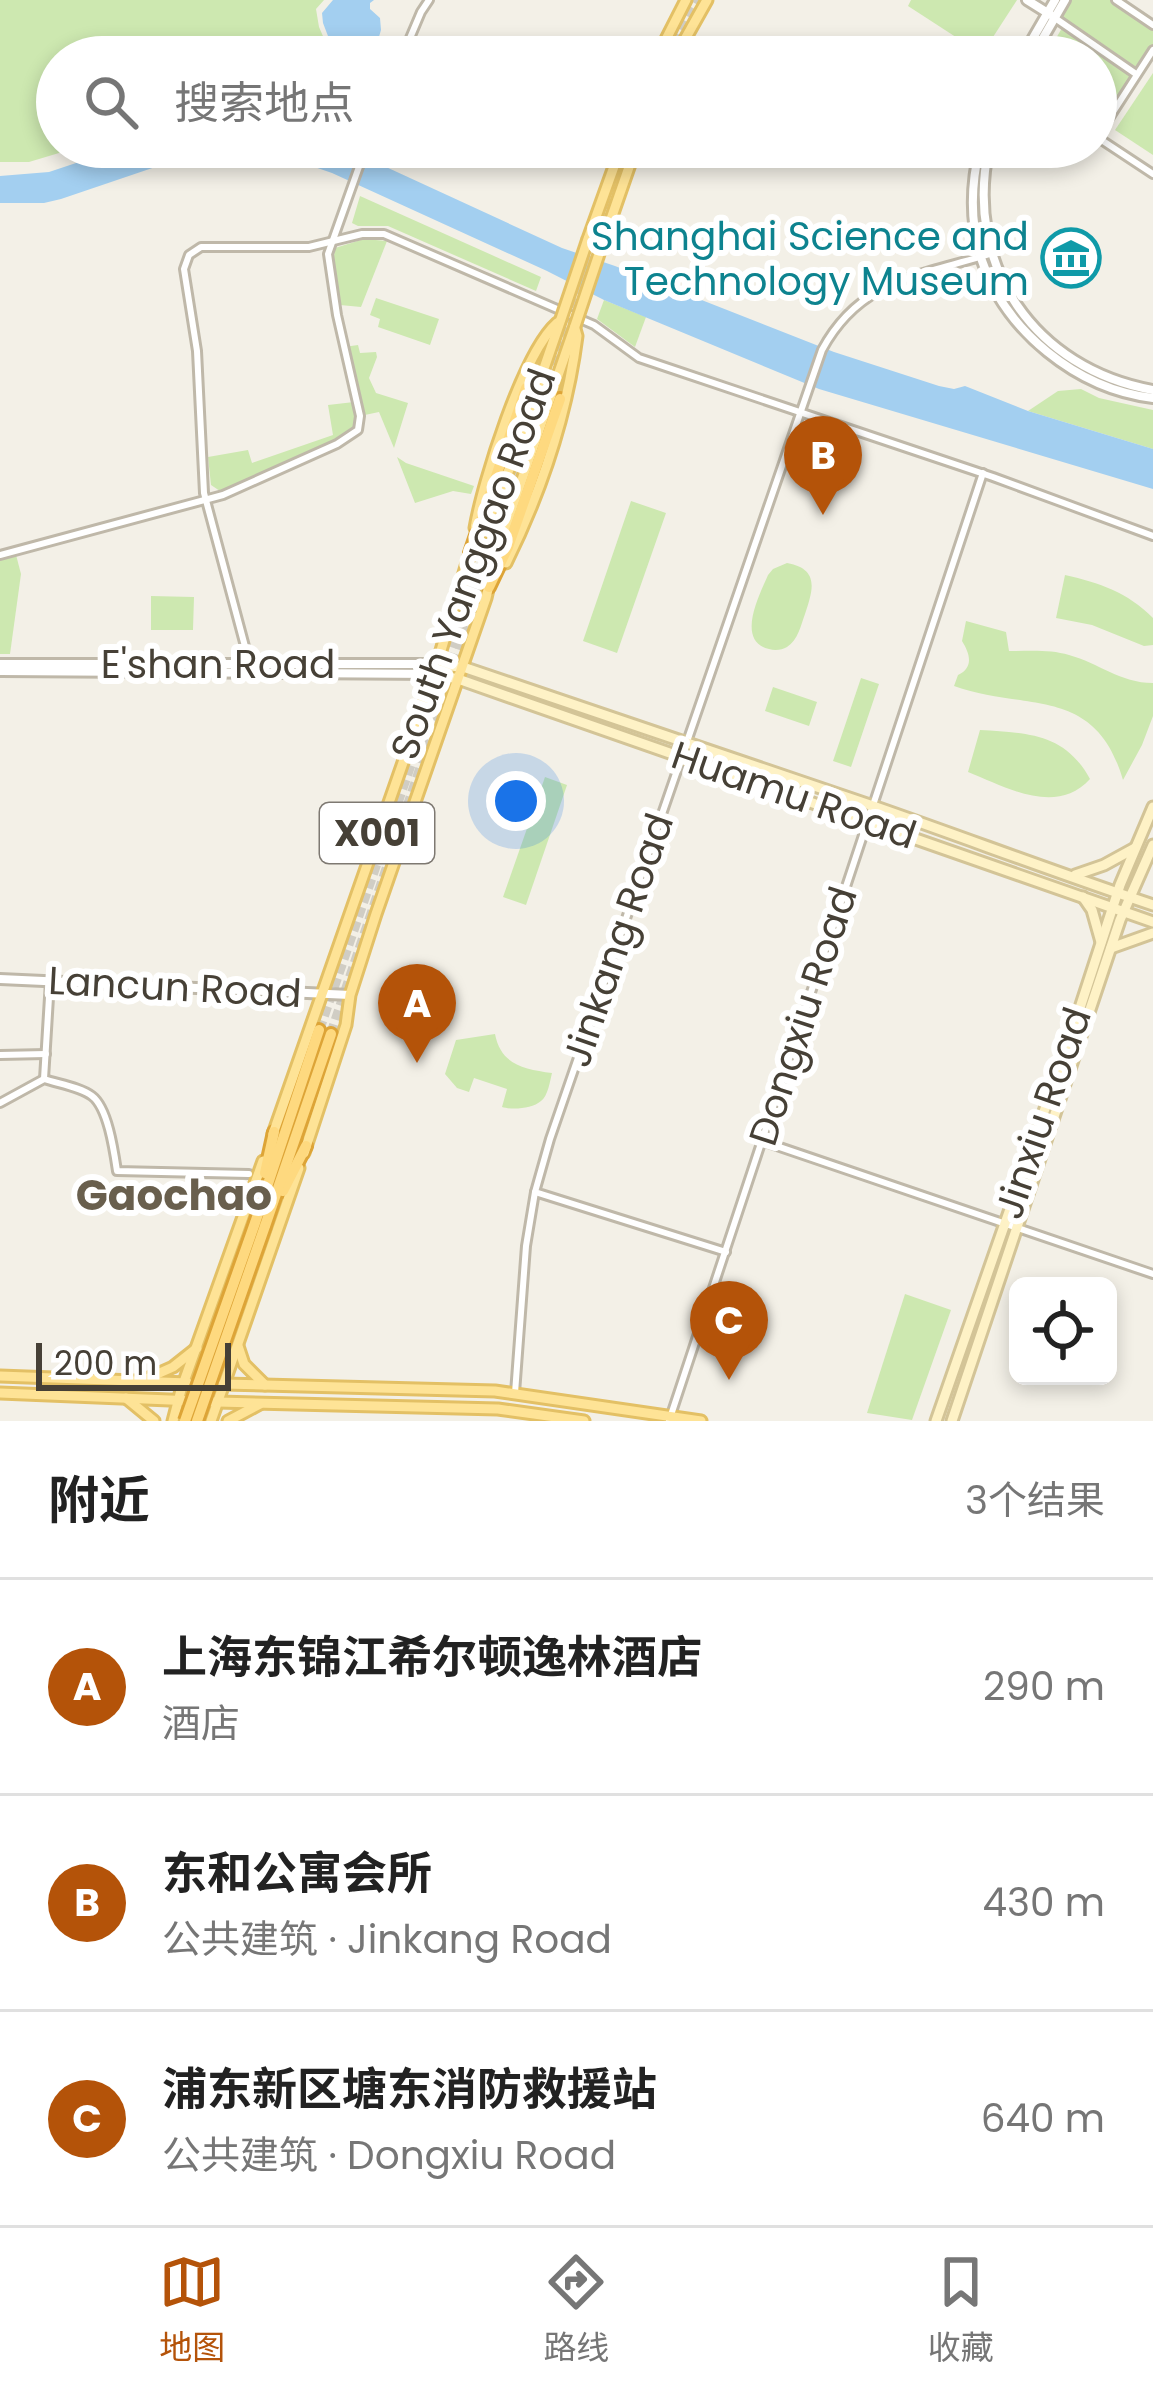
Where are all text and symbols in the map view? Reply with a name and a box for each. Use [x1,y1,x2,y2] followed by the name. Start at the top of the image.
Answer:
[36,36,1117,168] search box
[78,69,144,135] icon: search
[174,72,354,135] text: 搜索地点
[591,209,1029,309] place label: Shanghai Science and Technology Museum
[1040,227,1102,289] museum icon: Shanghai Science and Technology Museum
[377,361,569,767] street label: South Yanggao Road
[784,416,862,515] pin: B
[101,637,335,692] street label: E'shan Road
[664,727,924,863] street label: Huamu Road
[486,771,546,831] your location
[320,803,434,863] road number: X001
[549,806,687,1074] street label: Jinkang Road
[735,880,871,1152] street label: Dongxiu Road
[47,953,303,1021] street label: Lancun Road
[378,964,456,1063] pin: A
[981,1000,1105,1226] street label: Jinxiu Road
[76,1166,272,1225] district label: Gaochao
[1009,1277,1117,1385] map controls
[1009,1277,1117,1385] button: locate
[690,1281,768,1380] pin: C
[36,1337,231,1390] scale bar
[54,1340,157,1387] text: 200 m
[48,1464,150,1536] text: 附近
[965,1473,1105,1528] text: 3个结果
[162,1626,702,1689] text: 上海东锦江希尔顿逸林酒店
[73,1659,101,1714] text: A
[983,1659,1105,1714] text: 290 m
[162,1696,240,1751] text: 酒店
[162,1842,432,1905] text: 东和公寓会所
[74,1875,100,1930] text: B
[982,1875,1105,1930] text: 430 m
[162,1912,612,1967] text: 公共建筑 · Jinkang Road
[162,2058,657,2121] text: 浦东新区塘东消防救援站
[72,2091,102,2146] text: C
[981,2091,1105,2146] text: 640 m
[162,2128,616,2183] text: 公共建筑 · Dongxiu Road
[159,2249,225,2373] tab: 地图
[543,2249,609,2373] tab: 路线
[928,2249,994,2373] tab: 收藏

